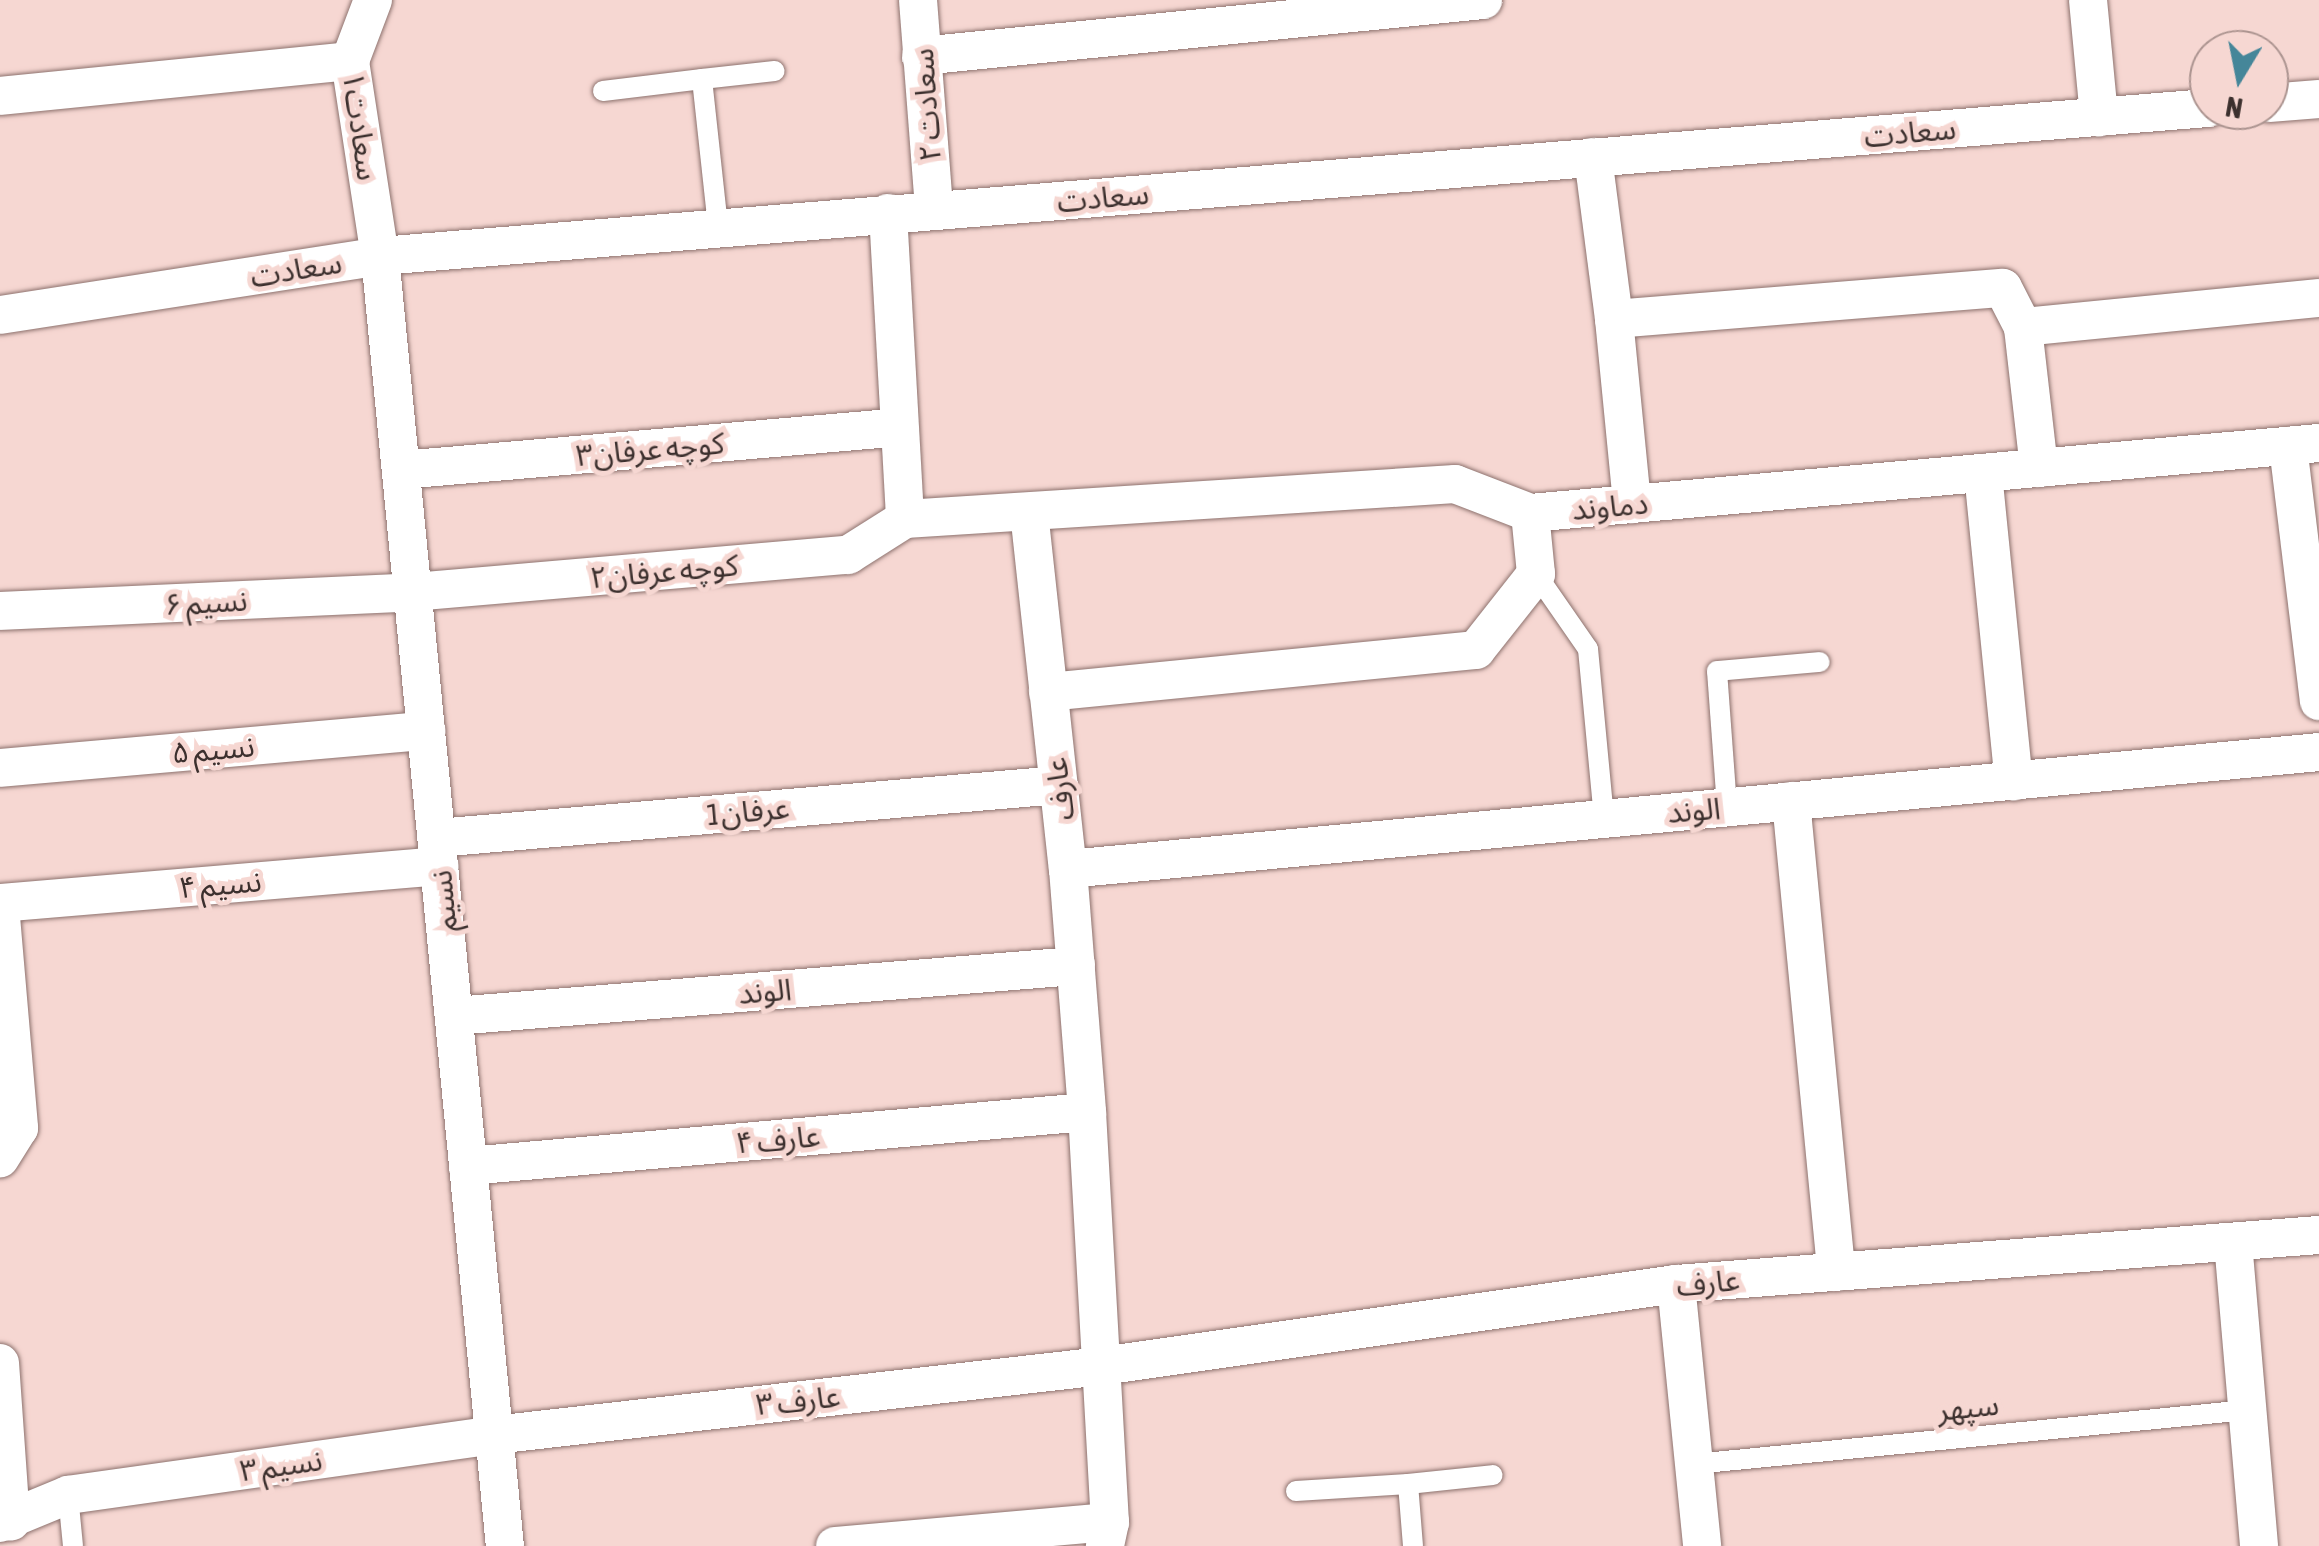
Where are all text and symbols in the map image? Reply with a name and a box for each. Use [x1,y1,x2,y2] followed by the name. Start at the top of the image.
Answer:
[2189,30,2289,130] north arrow
[904,47,948,163] street label: سعادت ۲
[336,69,386,183] street label: سعادت۱
[2223,90,2245,125] text: N
[1863,110,1957,154] street label: سعادت
[1056,175,1150,219] street label: سعادت
[248,244,344,294] street label: سعادت
[574,425,726,473] street label: کوچه عرفان۳
[1570,485,1650,527] street label: دماوند
[588,547,740,595] street label: کوچه عرفان۲
[164,582,248,622] street label: نسیم ۶
[170,727,256,771] street label: نسیم ۵
[1037,755,1081,823] street label: عارف
[705,789,791,833] street label: عرفان1
[1666,790,1722,830] street label: الوند
[177,862,263,906] street label: نسیم ۴
[422,869,464,933] street label: نسیم
[737,971,793,1011] street label: الوند
[734,1117,822,1161] street label: عارف ۴
[1675,1261,1741,1303] street label: عارف
[754,1378,842,1422] street label: عارف ۳
[1935,1386,2001,1428] street label: سپهر
[237,1441,325,1489] street label: نسیم ۳

